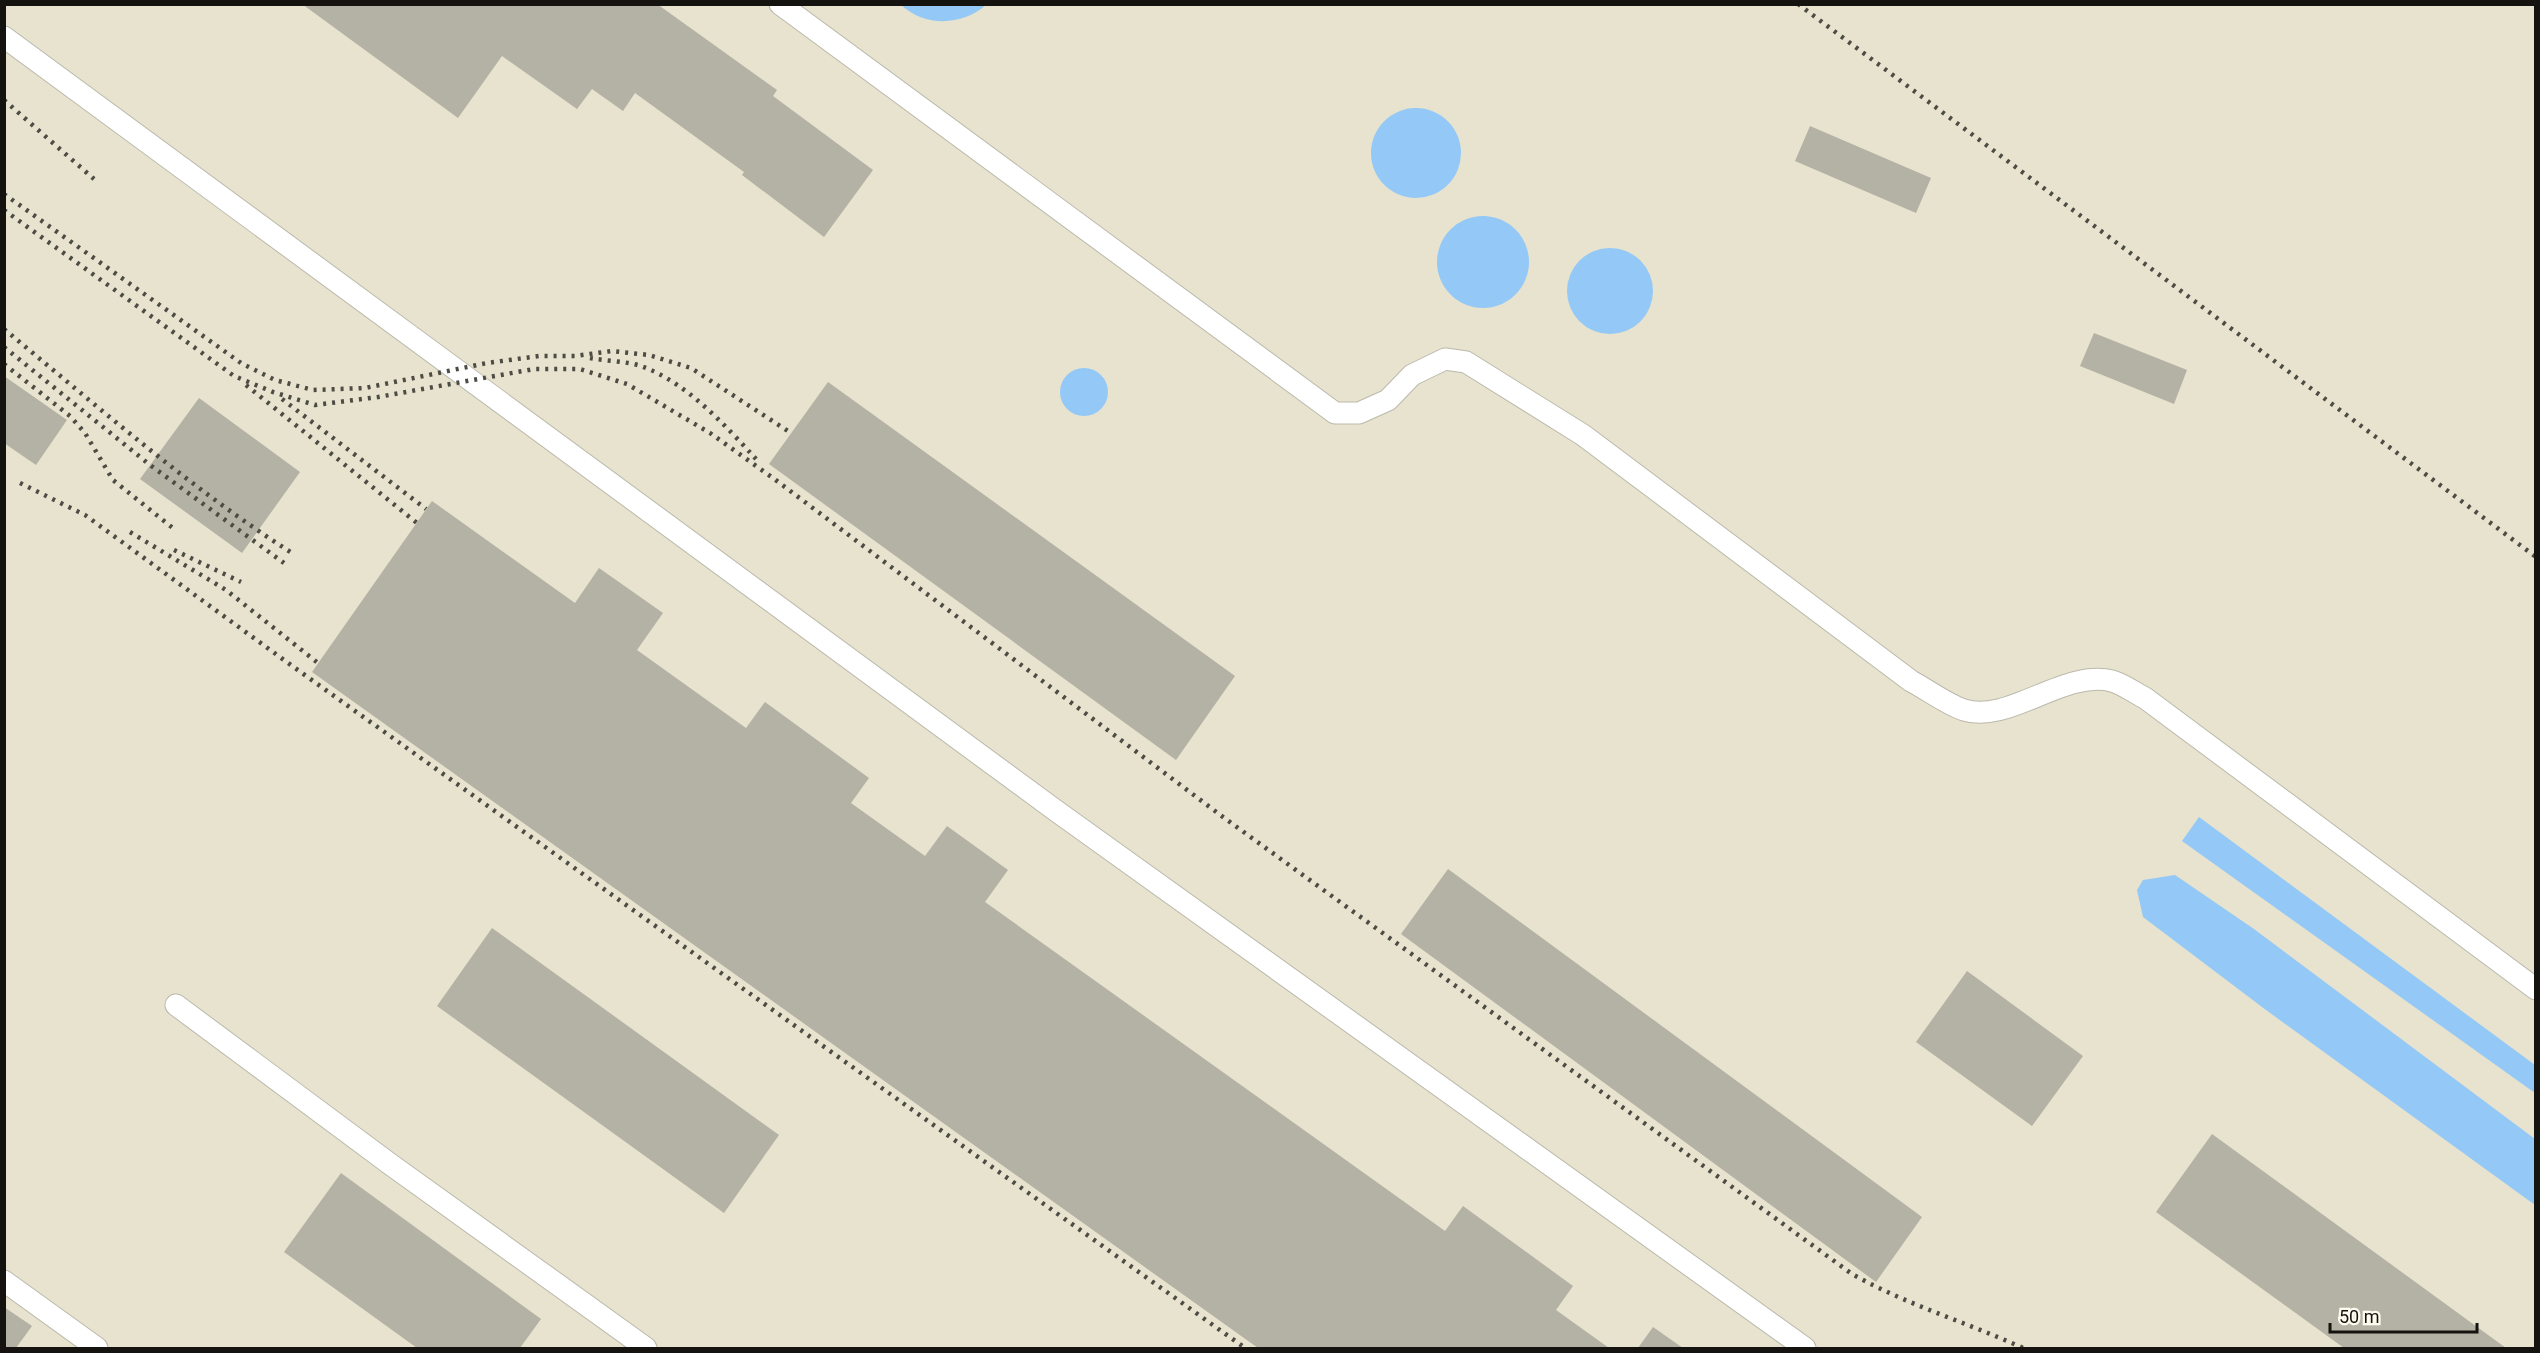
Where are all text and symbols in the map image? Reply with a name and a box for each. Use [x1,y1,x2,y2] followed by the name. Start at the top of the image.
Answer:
[2330,1296,2477,1334] scale bar
[2339,1306,2379,1327] text: 50 m

